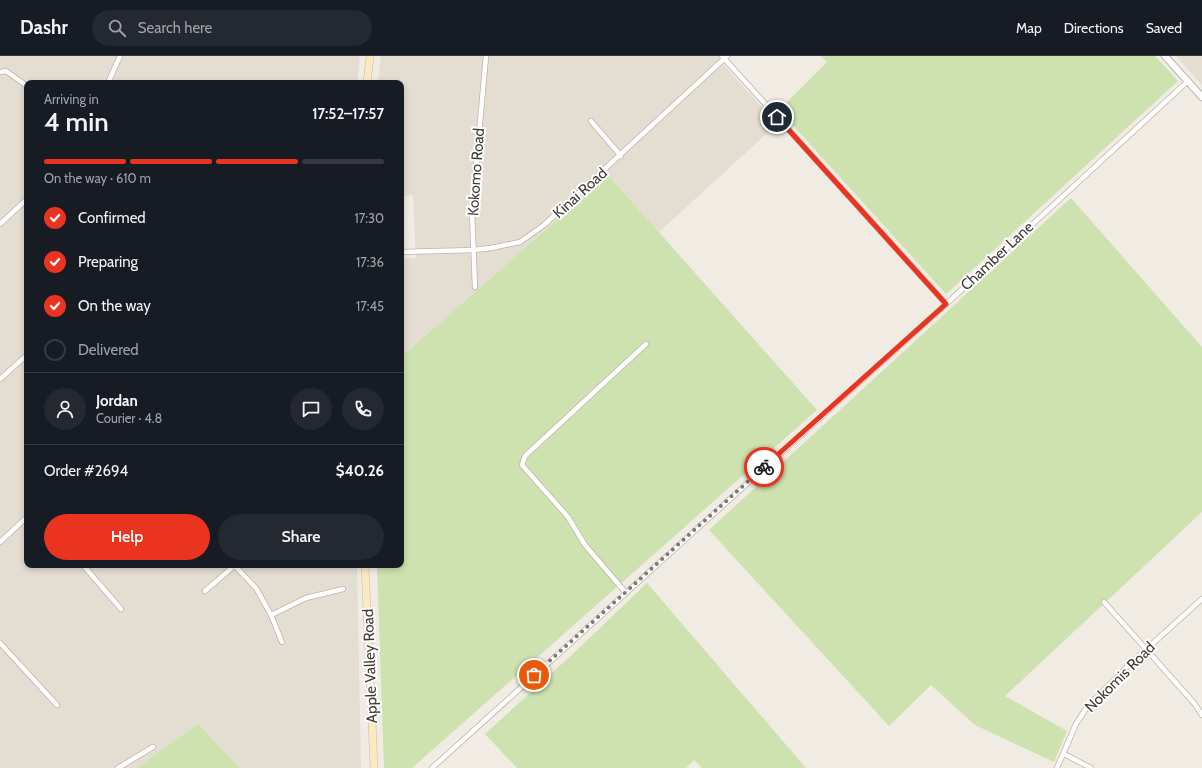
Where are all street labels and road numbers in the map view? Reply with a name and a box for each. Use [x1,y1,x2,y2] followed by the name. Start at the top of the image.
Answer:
[464,127,488,217] street label: Kokomo Road
[549,164,611,222] street label: Kinai Road
[957,218,1037,294] street label: Chamber Lane
[359,609,381,723] street label: Apple Valley Road
[1081,638,1159,716] street label: Nokomis Road

